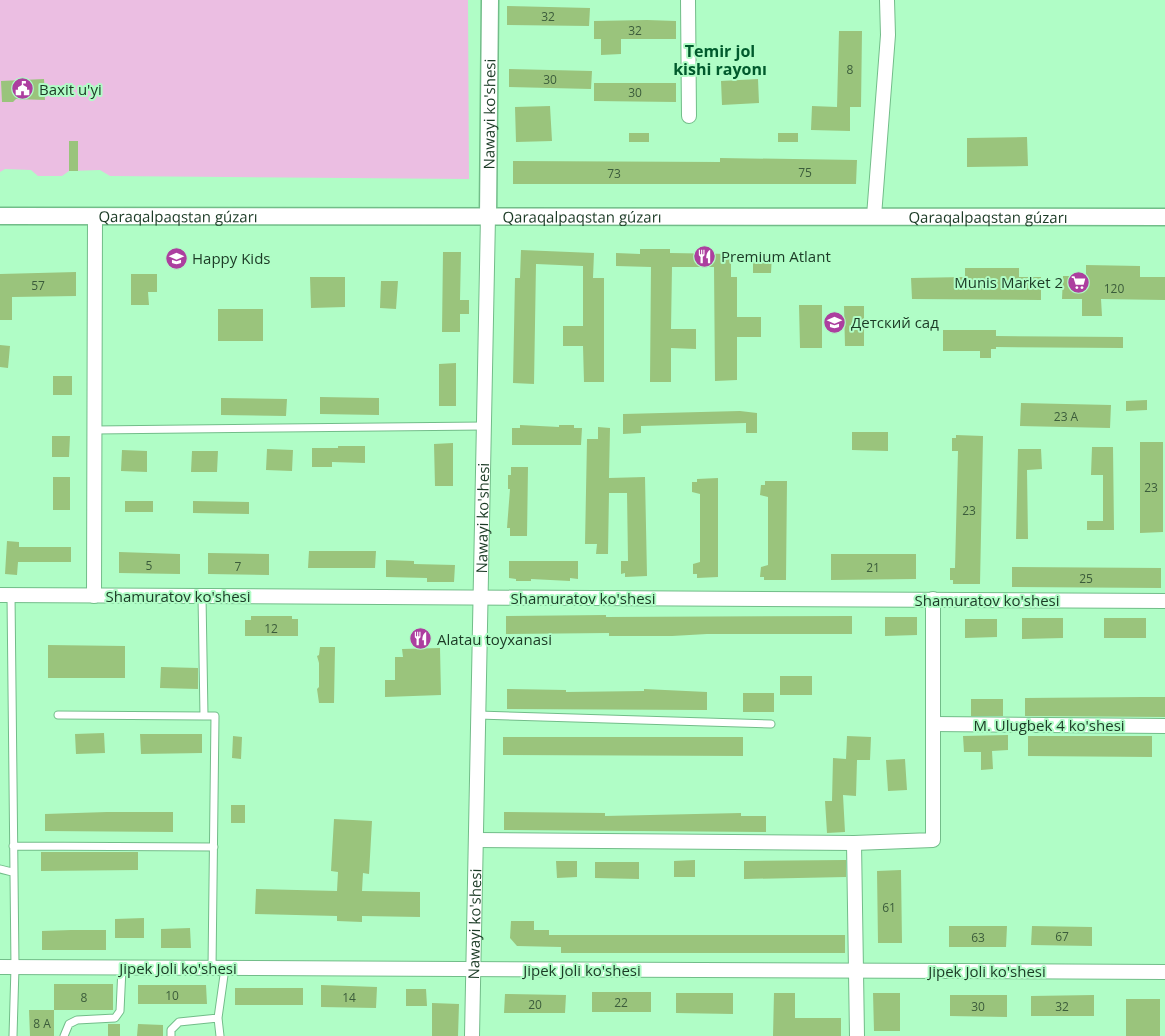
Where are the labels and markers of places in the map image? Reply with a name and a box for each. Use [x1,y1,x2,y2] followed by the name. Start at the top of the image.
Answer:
[11,77,35,101] public building icon: Baxit u'yi
[39,79,102,99] place label: Baxit u'yi
[693,244,717,268] restaurant icon: Premium Atlant
[164,246,188,270] school or university icon: Happy Kids
[721,246,831,266] place label: Premium Atlant
[192,248,270,268] place label: Happy Kids
[1067,270,1091,294] supermarket icon: Munis Market 2
[954,272,1063,292] place label: Munis Market 2
[823,310,847,334] school or university icon: Детский сад
[851,312,939,332] place label: Детский сад
[409,627,433,651] restaurant icon: Alatau toyxanasi
[437,629,552,649] place label: Alatau toyxanasi

